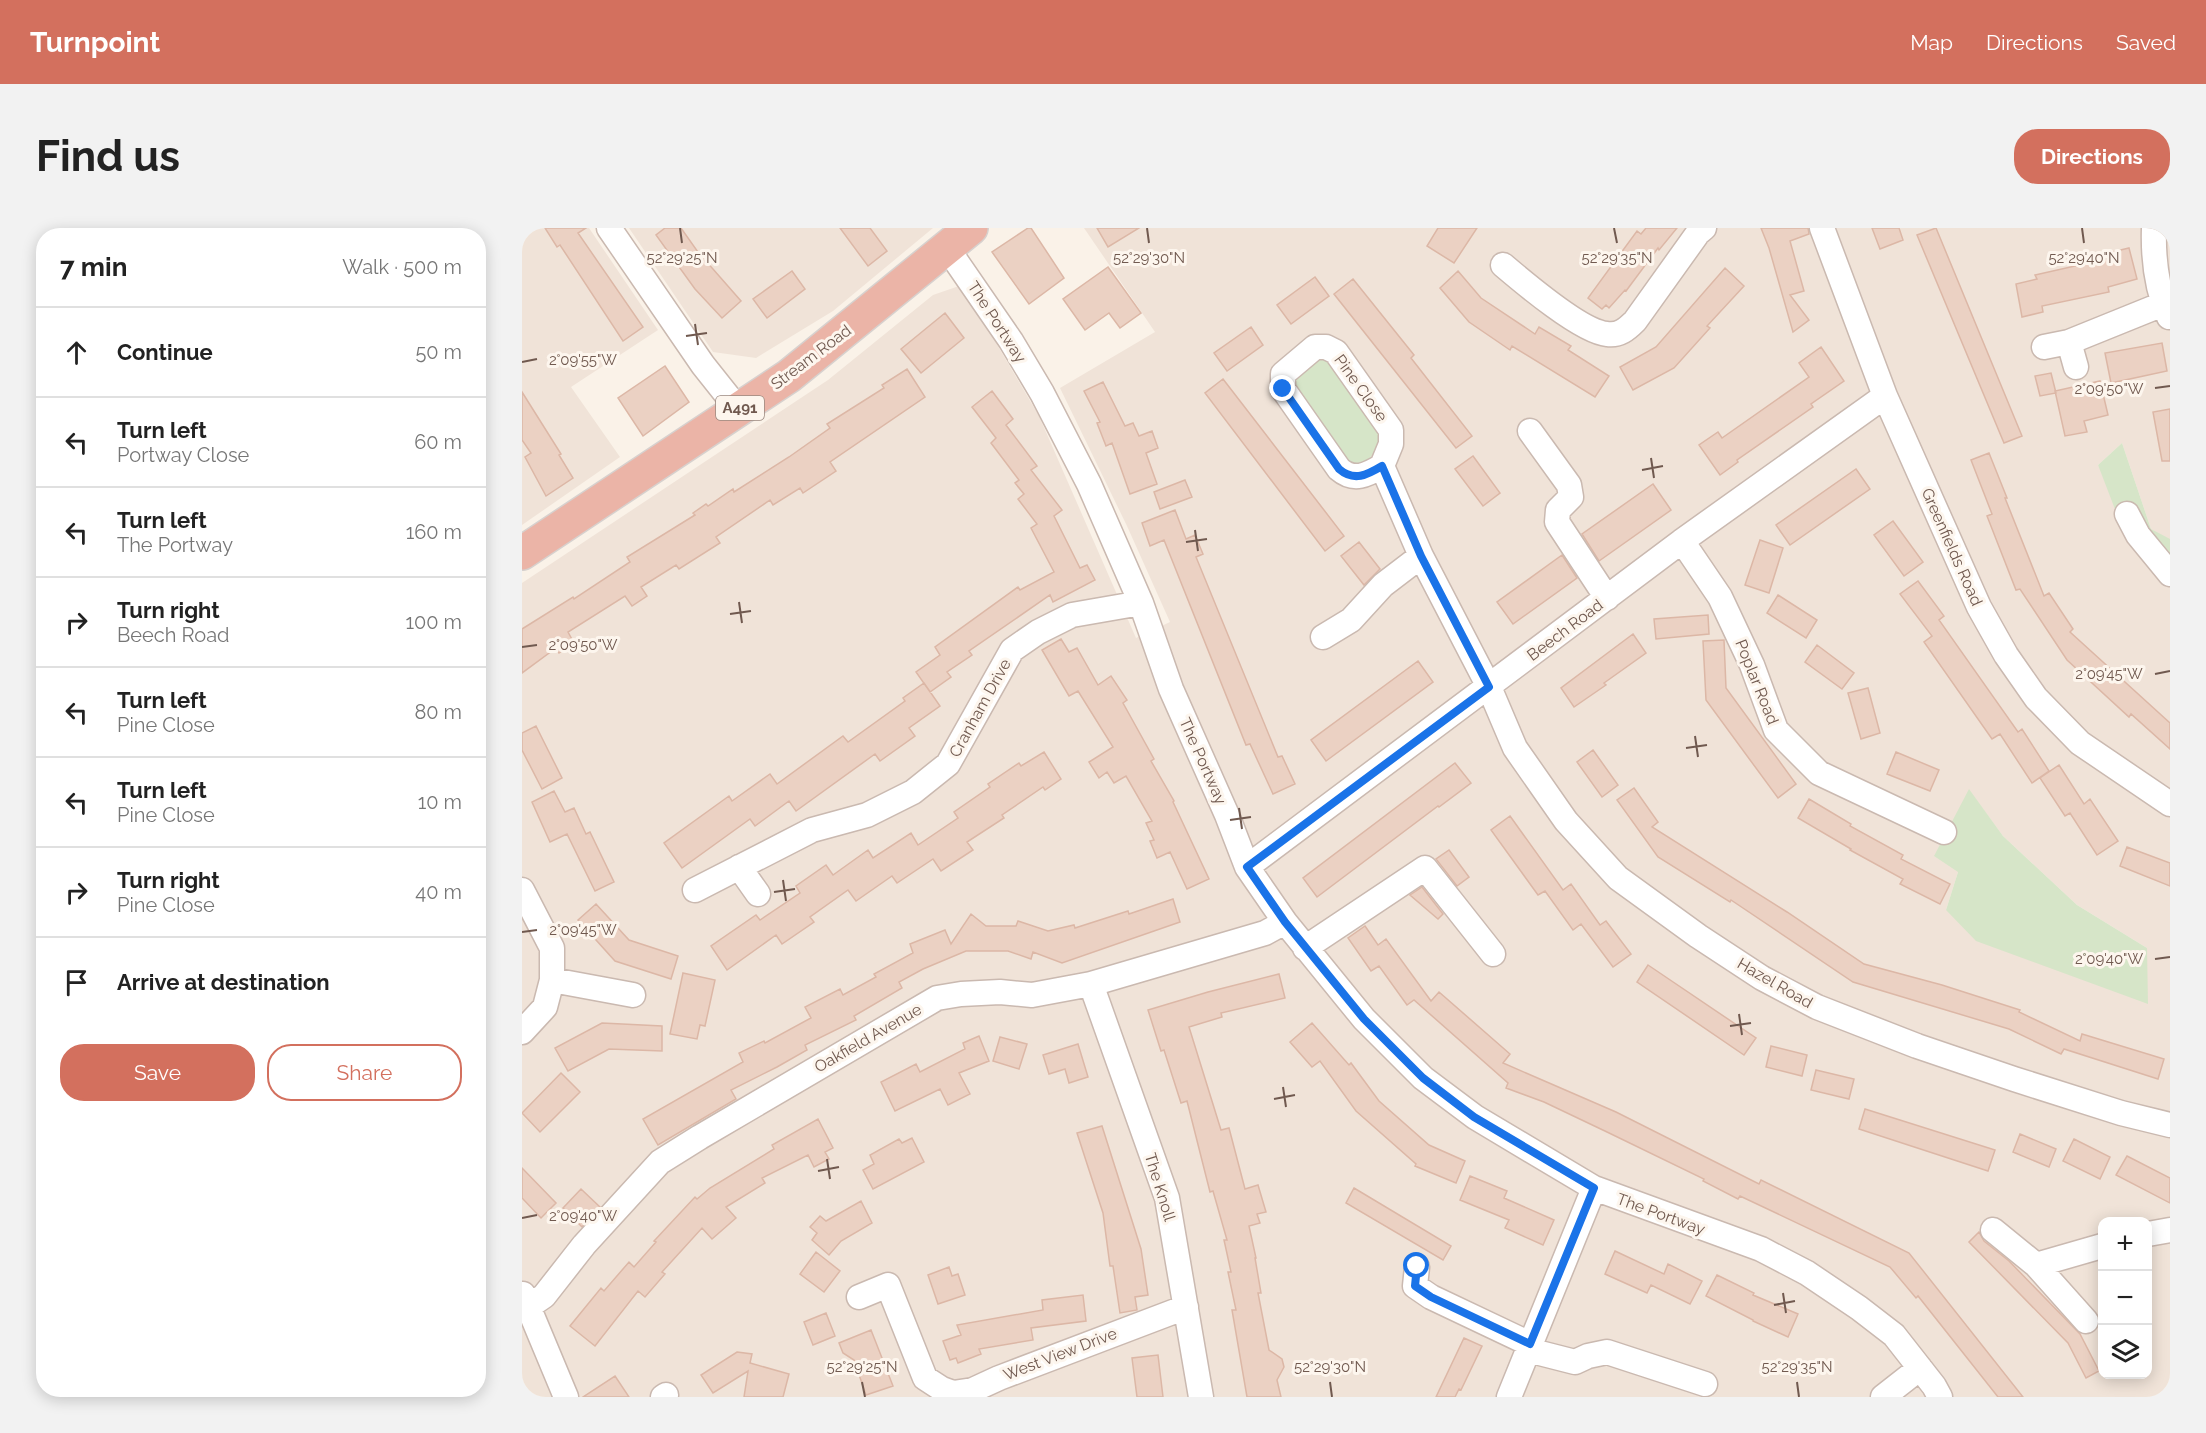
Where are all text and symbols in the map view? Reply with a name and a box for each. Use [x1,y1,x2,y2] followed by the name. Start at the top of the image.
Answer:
[30,26,160,59] text: Turnpoint
[1910,30,1953,55] text: Map
[1986,30,2083,55] text: Directions
[2116,30,2176,55] text: Saved
[2014,129,2170,184] button: Directions
[36,132,180,181] text: Find us
[647,249,717,267] text: 52°29'25"N
[1113,249,1185,267] text: 52°29'30"N
[1581,249,1653,267] text: 52°29'35"N
[2048,249,2120,267] text: 52°29'40"N
[60,252,127,282] text: 7 min
[342,255,462,279] text: Walk · 500 m
[964,278,1030,366] street label: The Portway
[767,321,855,393] street label: Stream Road
[60,336,93,369] icon: ahead
[117,339,213,365] text: Continue
[415,340,462,364] text: 50 m
[549,351,617,369] text: 2°09'55"W
[1330,351,1392,425] street label: Pine Close
[1269,375,1295,401] route end
[2074,380,2144,398] text: 2°09'50"W
[716,396,764,420] road number: A491
[117,417,207,443] text: Turn left
[60,426,93,459] icon: left
[414,430,462,454] text: 60 m
[117,443,249,467] text: Portway Close
[1918,485,1986,609] street label: Greenfields Road
[117,507,207,533] text: Turn left
[60,516,93,549] icon: left
[406,520,462,544] text: 160 m
[117,533,233,557] text: The Portway
[1523,595,1607,665] street label: Beech Road
[117,597,220,623] text: Turn right
[60,606,93,639] icon: right
[405,610,462,634] text: 100 m
[117,623,230,647] text: Beech Road
[548,636,618,654] text: 2°09'50"W
[1731,637,1783,727] street label: Poplar Road
[945,655,1015,761] street label: Cranham Drive
[2075,665,2143,683] text: 2°09'45"W
[117,687,207,713] text: Turn left
[60,696,93,729] icon: left
[414,700,462,724] text: 80 m
[117,713,215,737] text: Pine Close
[1175,715,1231,808] street label: The Portway
[117,777,207,803] text: Turn left
[60,786,93,819] icon: left
[418,790,462,814] text: 10 m
[117,803,215,827] text: Pine Close
[117,867,220,893] text: Turn right
[60,876,93,909] icon: right
[415,880,462,904] text: 40 m
[117,893,215,917] text: Pine Close
[549,921,617,939] text: 2°09'45"W
[2075,950,2143,968] text: 2°09'40"W
[1734,954,1816,1012] street label: Hazel Road
[60,966,93,999] icon: arrive
[117,969,330,995] text: Arrive at destination
[811,1000,925,1076] street label: Oakfield Avenue
[60,1044,255,1101] button: Save
[267,1044,462,1101] button: Share
[1141,1151,1180,1224] street label: The Knoll
[1614,1189,1708,1239] street label: The Portway
[549,1207,617,1225] text: 2°09'40"W
[2098,1217,2152,1379] map controls
[2098,1217,2152,1271] button: +
[1403,1252,1429,1278] route start
[2098,1271,2152,1325] button: −
[1001,1324,1119,1384] street label: West View Drive
[2098,1325,2152,1379] button: layers
[827,1358,897,1376] text: 52°29'25"N
[1294,1358,1366,1376] text: 52°29'30"N
[1761,1358,1833,1376] text: 52°29'35"N

